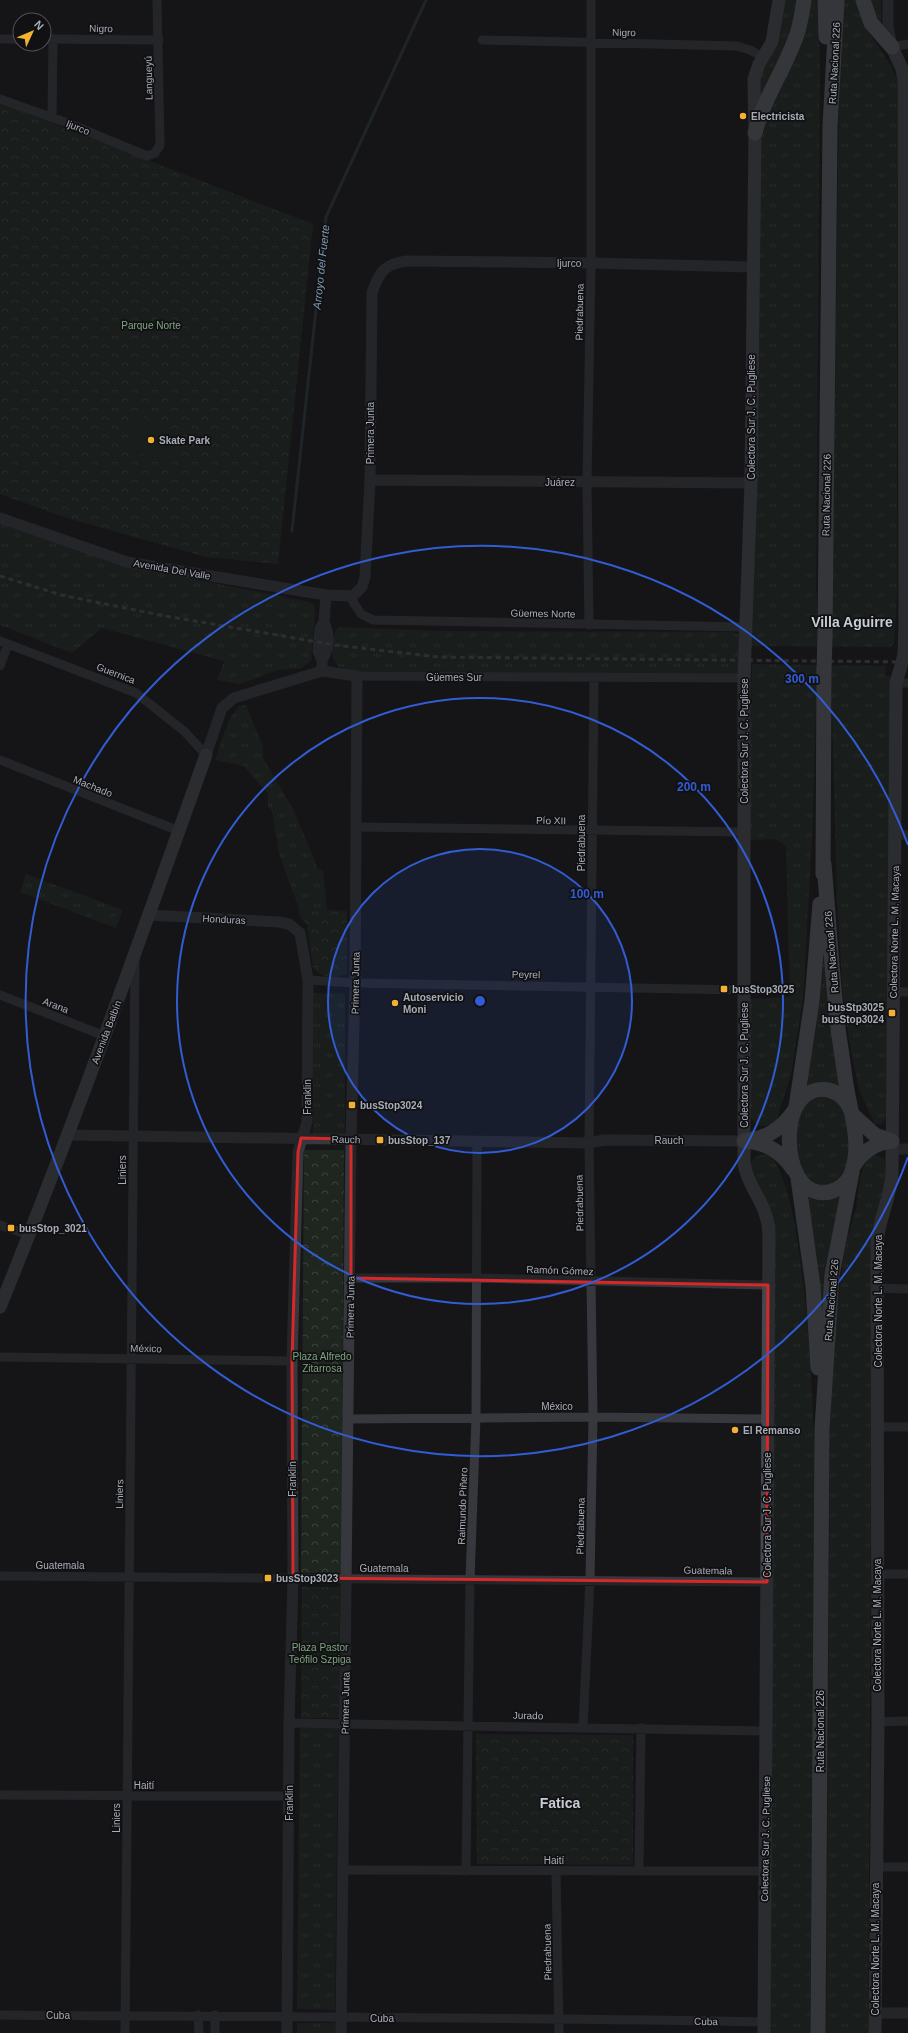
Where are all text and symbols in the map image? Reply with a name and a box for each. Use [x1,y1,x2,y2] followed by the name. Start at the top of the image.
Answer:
[12,12,52,52] north arrow
[32,18,46,32] text: N
[827,21,842,104] street label: Ruta Nacional 226
[89,23,113,34] street label: Nigro
[612,27,636,38] street label: Nigro
[143,56,154,100] street label: Langueyú
[738,111,748,121] marker: Electricista
[751,111,805,122] place label: Electricista
[64,118,92,137] street label: Ijurco
[310,224,331,311] water label: Arroyo del Fuerte
[557,258,582,269] street label: Ijurco
[574,283,586,340] street label: Piedrabuena
[121,320,181,331] park label: Parque Norte
[746,354,757,480] street label: Colectora Sur J. C. Pugliese
[365,401,376,464] street label: Primera Junta
[146,435,156,445] marker: Skate Park
[159,435,211,446] place label: Skate Park
[820,453,833,536] street label: Ruta Nacional 226
[545,477,575,488] street label: Juárez
[133,557,212,582] street label: Avenida Del Valle
[510,607,576,620] street label: Güemes Norte
[811,614,893,630] district label: Villa Aguirre
[95,661,137,686] street label: Guernica
[426,672,483,683] street label: Güemes Sur
[785,672,819,686] text: 300 m
[739,678,750,804] street label: Colectora Sur J. C. Pugliese
[72,774,114,799] street label: Machado
[677,780,711,794] text: 200 m
[576,814,587,871] street label: Piedrabuena
[536,815,566,826] street label: Pío XII
[888,865,901,999] street label: Colectora Norte L. M. Macaya
[570,887,604,901] text: 100 m
[822,910,841,993] street label: Ruta Nacional 226
[202,913,246,926] street label: Honduras
[349,951,362,1014] street label: Primera Junta
[512,969,540,980] street label: Peyrel
[719,984,729,994] marker: busStop3025
[732,984,795,995] place label: busStop3025
[403,992,464,1015] place label: Autoservicio Moni
[473,994,487,1008] centre of rings
[41,996,71,1016] street label: Arana
[390,998,400,1008] marker: Autoservicio Moni
[89,999,124,1065] street label: Avenida Balbín
[739,1002,750,1128] street label: Colectora Sur J. C. Pugliese
[822,1002,884,1025] place label: busStp3025 busStop3024
[887,1008,897,1018] marker: busStp3025 busStop3024
[302,1079,313,1115] street label: Franklin
[347,1100,357,1110] marker: busStop3024
[360,1100,423,1111] place label: busStop3024
[331,1134,361,1145] street label: Rauch
[375,1135,385,1145] marker: busStop_137
[388,1135,451,1146] place label: busStop_137
[655,1135,683,1146] street label: Rauch
[117,1155,128,1185] street label: Liniers
[573,1174,585,1231] street label: Piedrabuena
[6,1223,16,1233] marker: busStop_3021
[19,1223,87,1234] place label: busStop_3021
[873,1234,884,1367] street label: Colectora Norte L. M. Macaya
[822,1258,841,1342] street label: Ruta Nacional 226
[526,1264,594,1277] street label: Ramón Gómez
[344,1275,357,1338] street label: Primera Junta
[130,1343,162,1354] street label: México
[293,1351,352,1374] park label: Plaza Alfredo Zitarrosa
[541,1401,573,1412] street label: México
[730,1425,740,1435] marker: El Remanso
[743,1425,800,1436] place label: El Remanso
[762,1452,773,1578] street label: Colectora Sur J. C. Pugliese
[287,1461,298,1497] street label: Franklin
[456,1467,469,1545] street label: Raimundo Piñero
[114,1479,125,1509] street label: Liniers
[575,1497,587,1554] street label: Piedrabuena
[872,1558,883,1691] street label: Colectora Norte L. M. Macaya
[36,1560,85,1571] street label: Guatemala
[360,1563,409,1574] street label: Guatemala
[683,1565,733,1576] street label: Guatemala
[263,1573,273,1583] marker: busStop3023
[276,1573,339,1584] place label: busStop3023
[289,1642,352,1665] park label: Plaza Pastor Teófilo Szpiga
[339,1671,352,1734] street label: Primera Junta
[815,1689,826,1772] street label: Ruta Nacional 226
[513,1710,544,1721] street label: Jurado
[759,1776,772,1902] street label: Colectora Sur J. C. Pugliese
[134,1780,155,1791] street label: Haití
[284,1785,295,1821] street label: Franklin
[540,1795,580,1811] district label: Fatica
[111,1803,122,1833] street label: Liniers
[544,1855,565,1866] street label: Haití
[870,1882,881,2015] street label: Colectora Norte L. M. Macaya
[541,1923,553,1980] street label: Piedrabuena
[46,2010,70,2021] street label: Cuba
[370,2013,394,2024] street label: Cuba
[694,2016,718,2027] street label: Cuba

